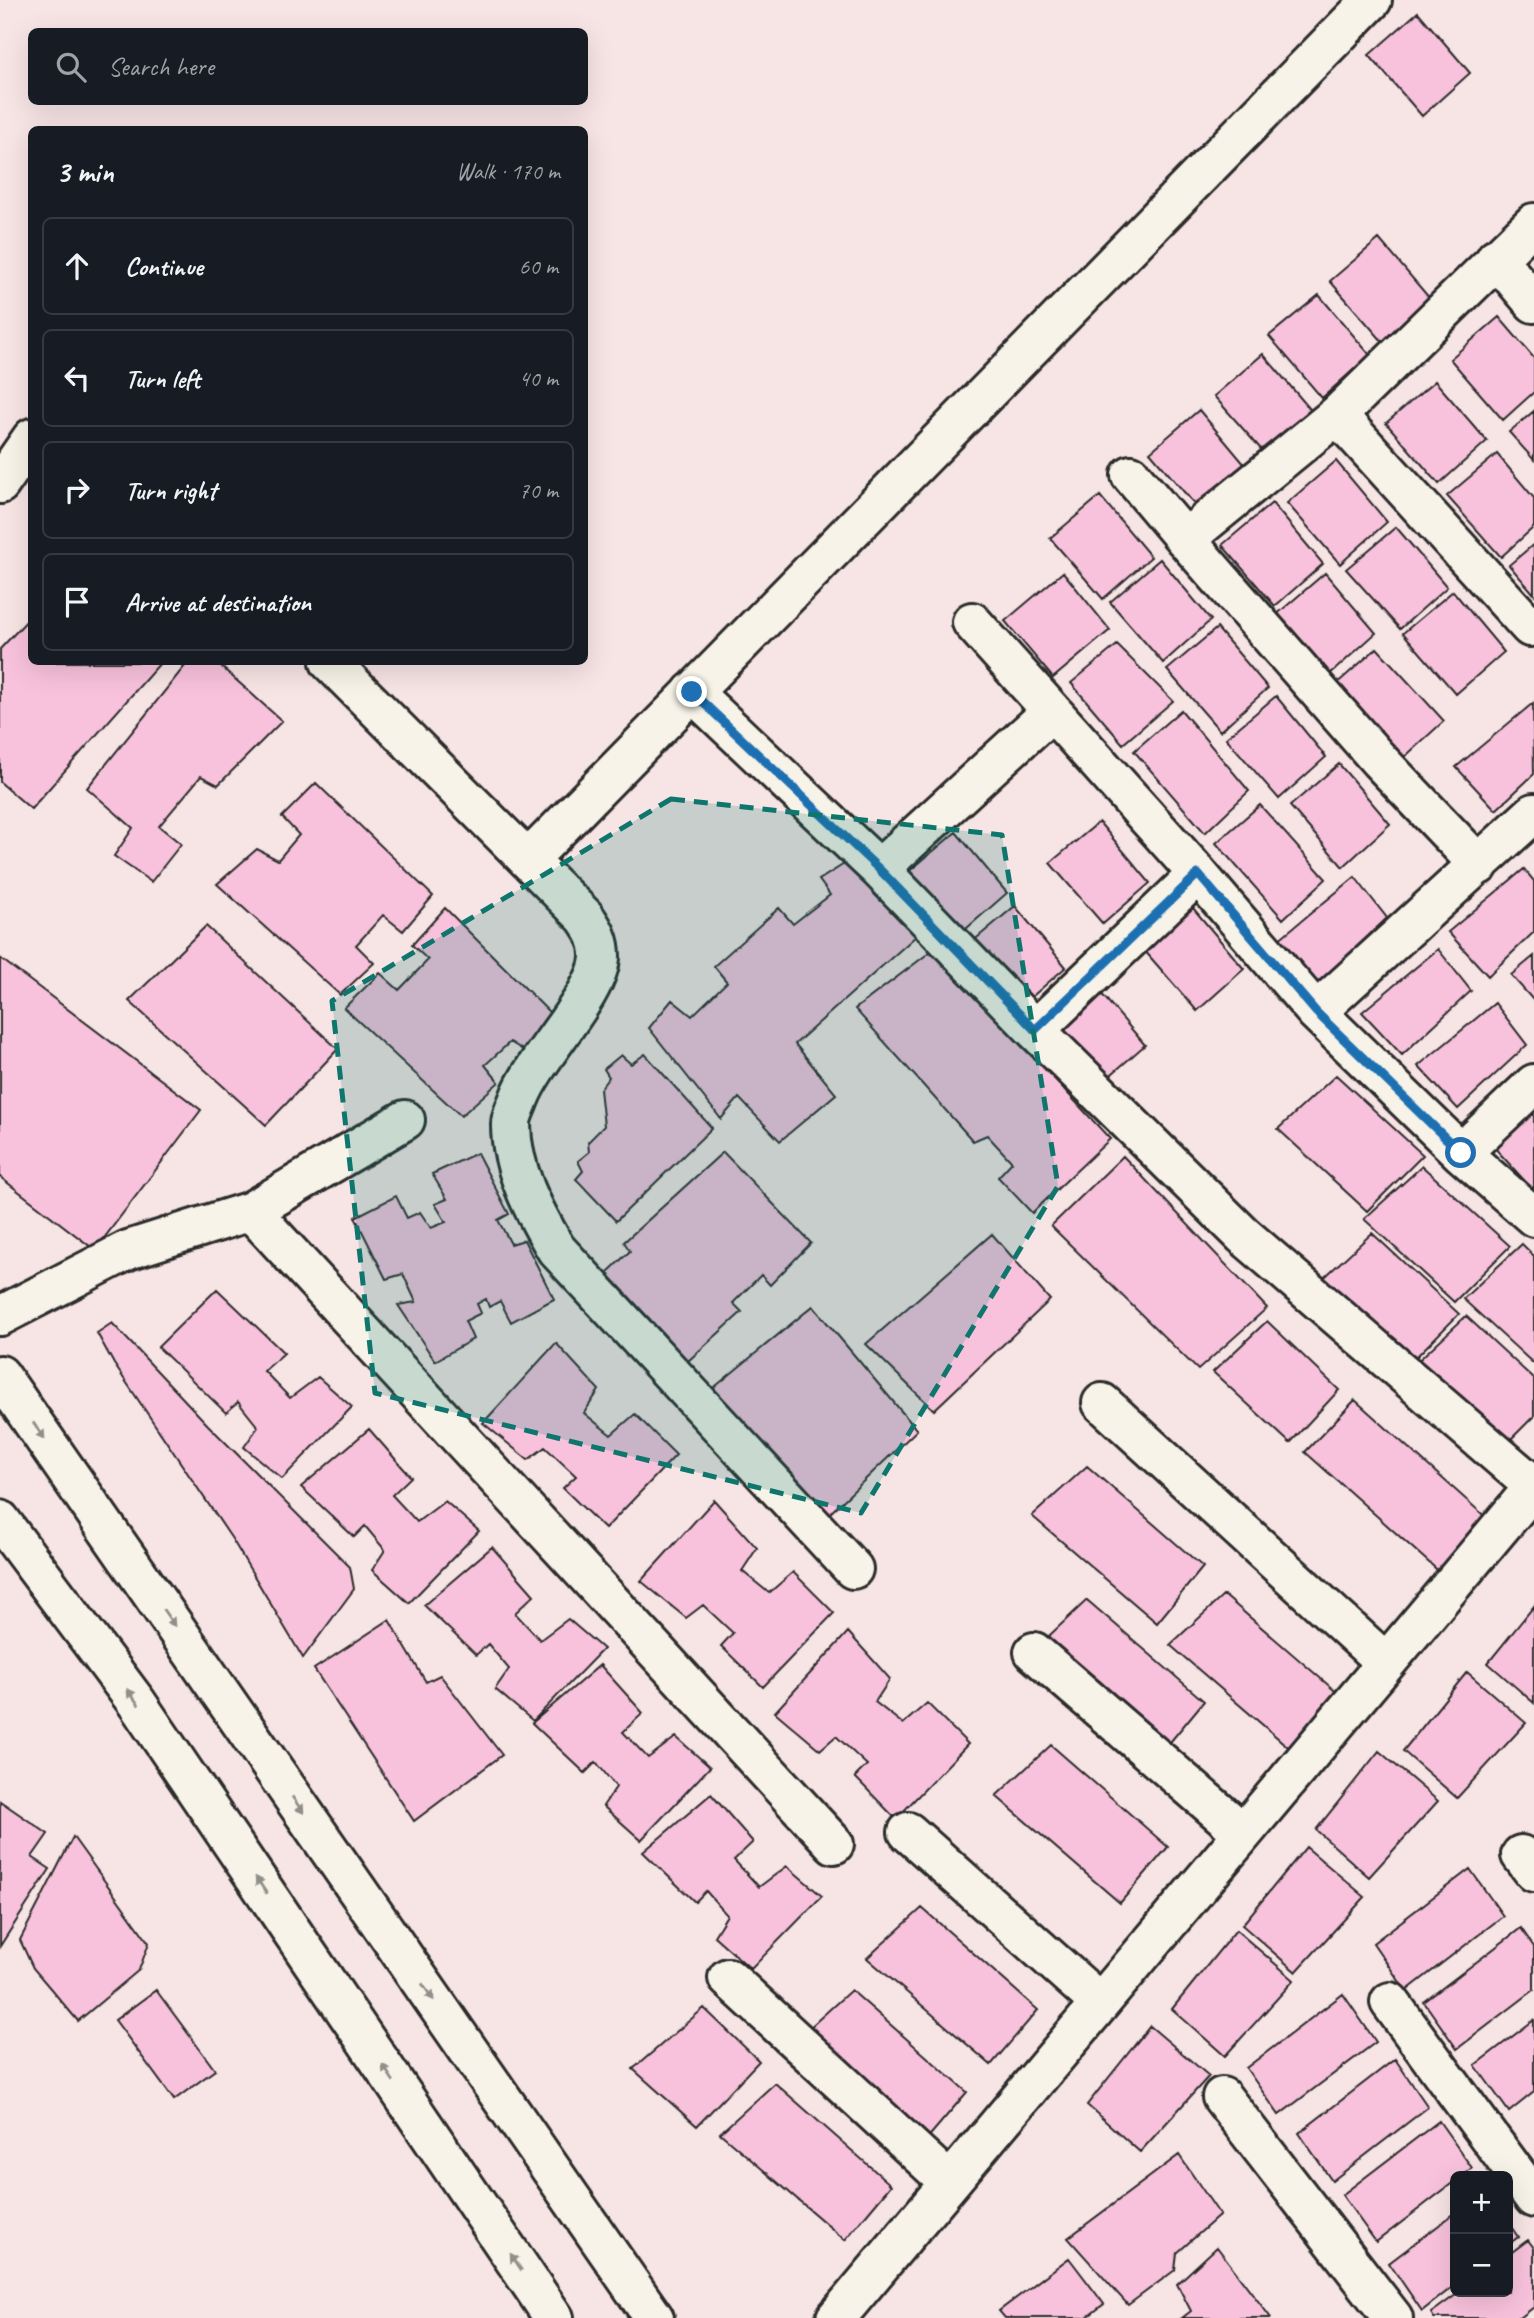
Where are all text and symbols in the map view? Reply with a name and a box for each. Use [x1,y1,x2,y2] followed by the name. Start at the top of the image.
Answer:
[28,28,588,105] search box
[52,48,90,86] icon: search
[108,50,214,83] text: Search here
[56,153,113,191] text: 3 min
[456,157,560,186] text: Walk · 170 m
[58,247,96,285] icon: ahead
[125,250,203,283] text: Continue
[519,252,558,281] text: 60 m
[58,359,96,397] icon: left
[125,362,200,395] text: Turn left
[519,364,558,393] text: 40 m
[58,471,96,509] icon: right
[125,474,216,507] text: Turn right
[519,476,558,505] text: 70 m
[58,583,96,621] icon: arrive
[125,586,311,619] text: Arrive at destination
[676,676,707,707] route end
[1445,1137,1476,1168] route start
[32,1422,46,1440] one-way arrow
[162,1609,176,1627] one-way arrow
[126,1688,140,1706] one-way arrow
[291,1796,305,1814] one-way arrow
[254,1876,268,1894] one-way arrow
[421,1983,435,2001] one-way arrow
[382,2063,395,2083] one-way arrow
[1450,2171,1513,2297] map controls
[1450,2171,1513,2234] button: +
[1450,2234,1513,2297] button: −
[510,2252,523,2271] one-way arrow

